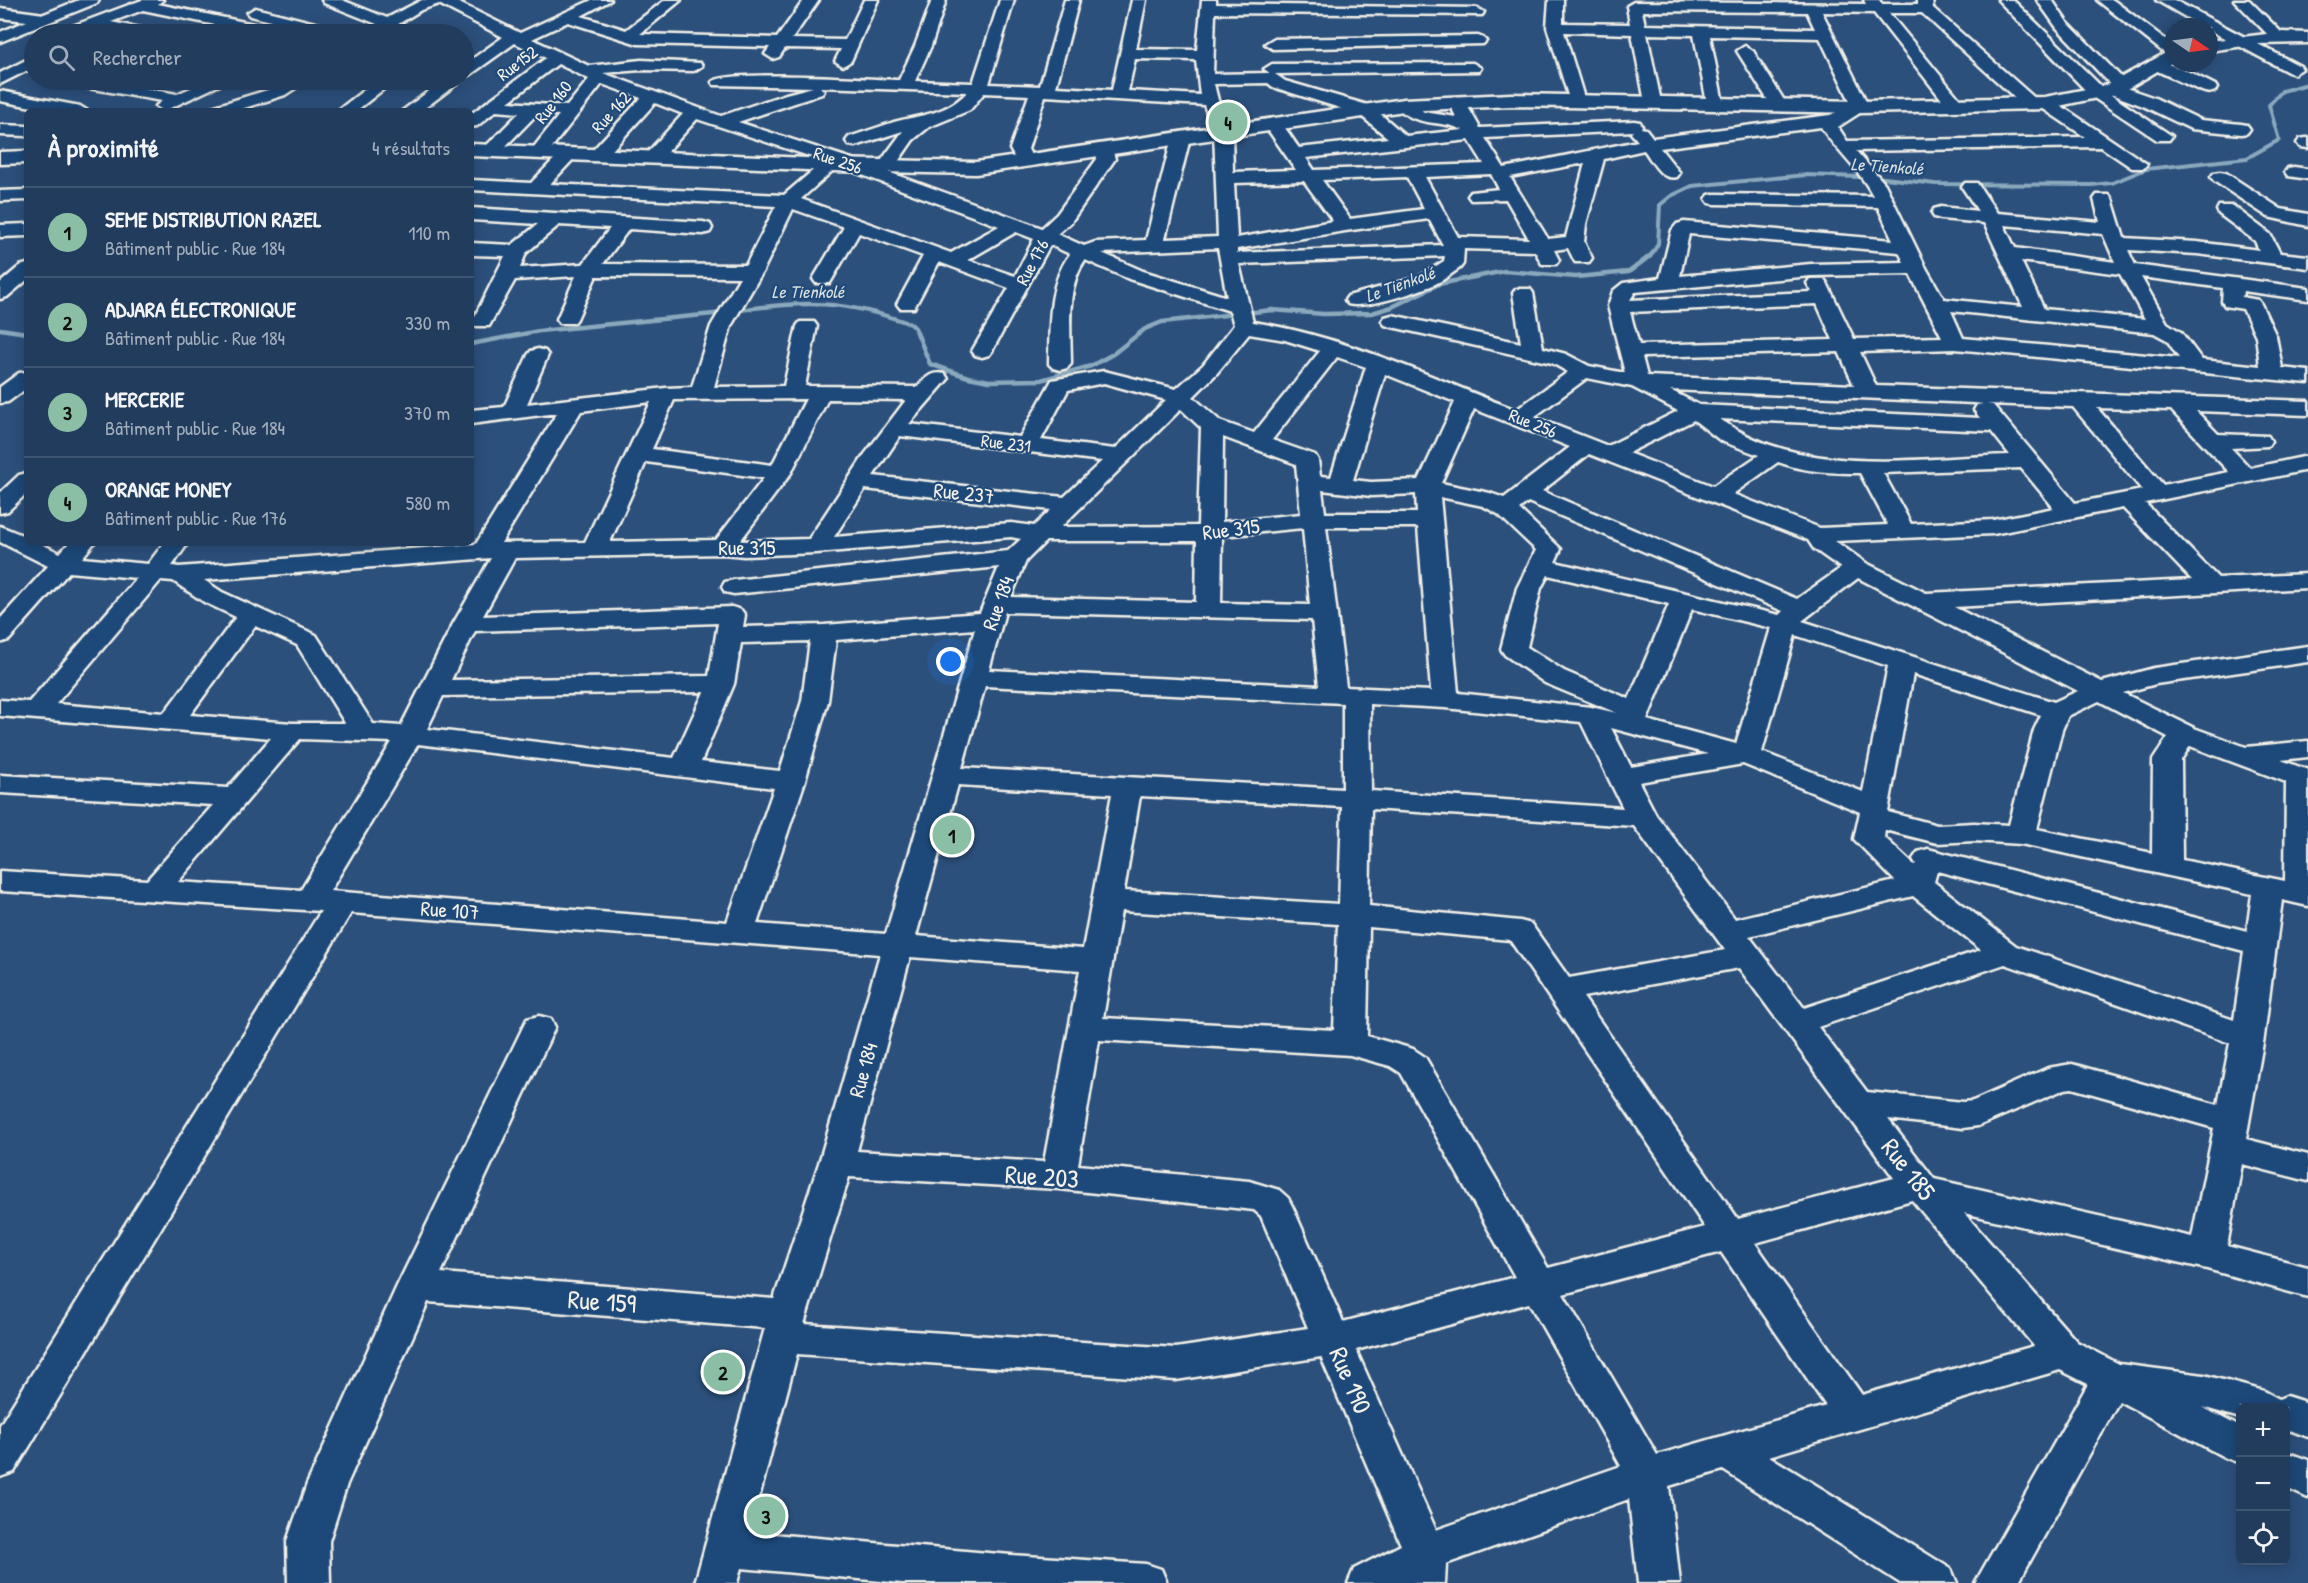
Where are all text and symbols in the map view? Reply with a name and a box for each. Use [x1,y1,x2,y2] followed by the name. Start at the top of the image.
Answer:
[2164,18,2218,72] north arrow
[24,24,474,90] search box
[491,39,543,87] street label: Rue152
[45,41,78,74] icon: search
[93,42,182,72] text: Rechercher
[528,75,578,129] street label: Rue 160
[585,85,637,139] street label: Rue 162
[1208,100,1248,144] pin: 4
[48,130,159,165] text: À proximité
[372,134,450,161] text: 4 résultats
[810,140,866,180] street label: Rue 256
[1850,151,1925,181] water label: Le Tienkolé
[105,204,321,234] text: SEME DISTRIBUTION RAZEL
[64,219,71,246] text: 1
[408,219,450,246] text: 110 m
[105,234,285,261] text: Bâtiment public · Rue 184
[1009,234,1055,290] street label: Rue 176
[1362,260,1439,308] water label: Le Tienkolé
[772,279,845,304] water label: Le Tienkolé
[105,294,296,324] text: ADJARA ÉLECTRONIQUE
[63,309,72,336] text: 2
[405,309,450,336] text: 330 m
[105,324,285,351] text: Bâtiment public · Rue 184
[105,384,184,414] text: MERCERIE
[63,399,72,426] text: 3
[404,399,450,426] text: 370 m
[1505,402,1561,444] street label: Rue 256
[105,414,285,441] text: Bâtiment public · Rue 184
[980,428,1032,458] street label: Rue 231
[105,474,231,504] text: ORANGE MONEY
[932,475,996,511] street label: Rue 237
[64,489,71,516] text: 4
[406,489,450,516] text: 580 m
[105,504,287,531] text: Bâtiment public · Rue 176
[1201,511,1261,547] street label: Rue 315
[718,533,776,562] street label: Rue 315
[975,572,1021,634] street label: Rue 184
[936,647,965,676] your location
[932,812,972,858] pin: 1
[420,893,480,927] street label: Rue 107
[841,1039,885,1101] street label: Rue 184
[1874,1131,1944,1207] street label: Rue 185
[1004,1156,1080,1196] street label: Rue 203
[567,1281,637,1321] street label: Rue 159
[1321,1341,1381,1419] street label: Rue 190
[704,1350,742,1394] pin: 2
[2236,1403,2290,1565] map controls
[2236,1403,2290,1457] button: +
[2236,1457,2290,1511] button: −
[746,1494,786,1538] pin: 3
[2236,1511,2290,1565] button: locate

